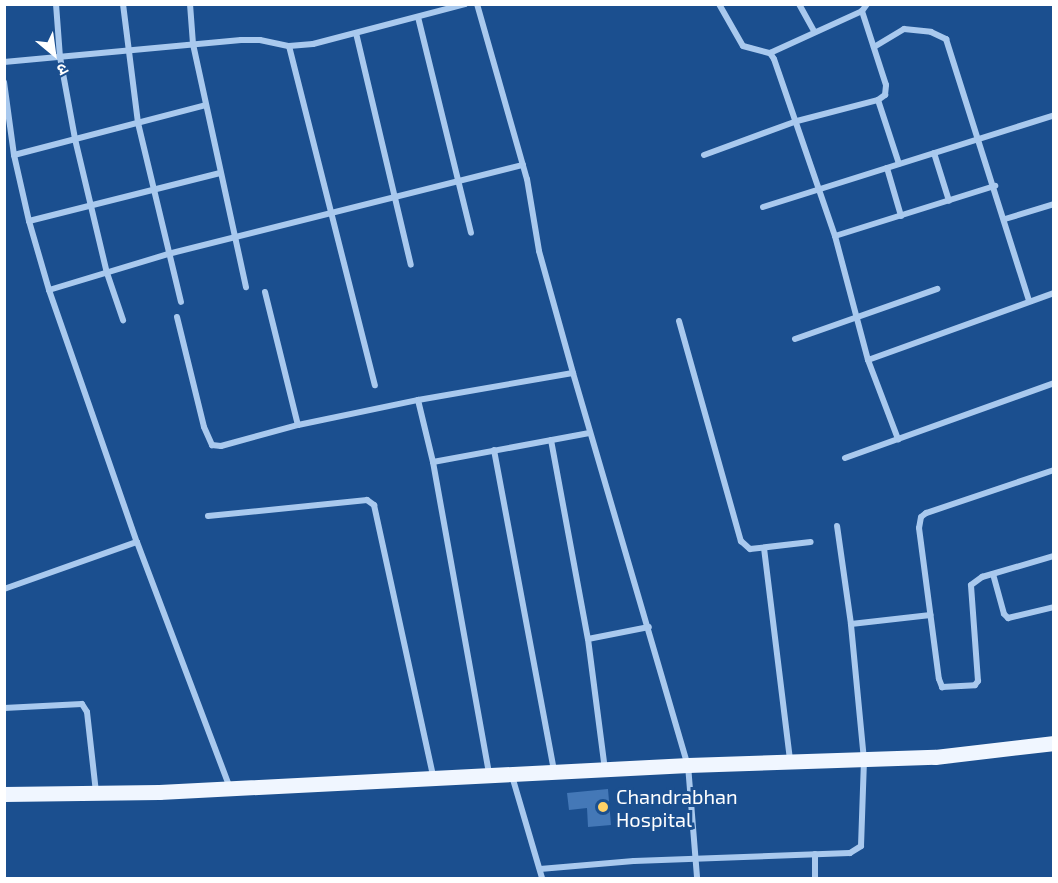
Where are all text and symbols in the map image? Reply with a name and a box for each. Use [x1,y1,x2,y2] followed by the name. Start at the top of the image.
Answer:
[24,24,84,84] north arrow
[54,60,72,81] text: उ
[616,784,738,831] place label: Chandrabhan Hospital
[594,798,612,816] marker: Chandrabhan Hospital

